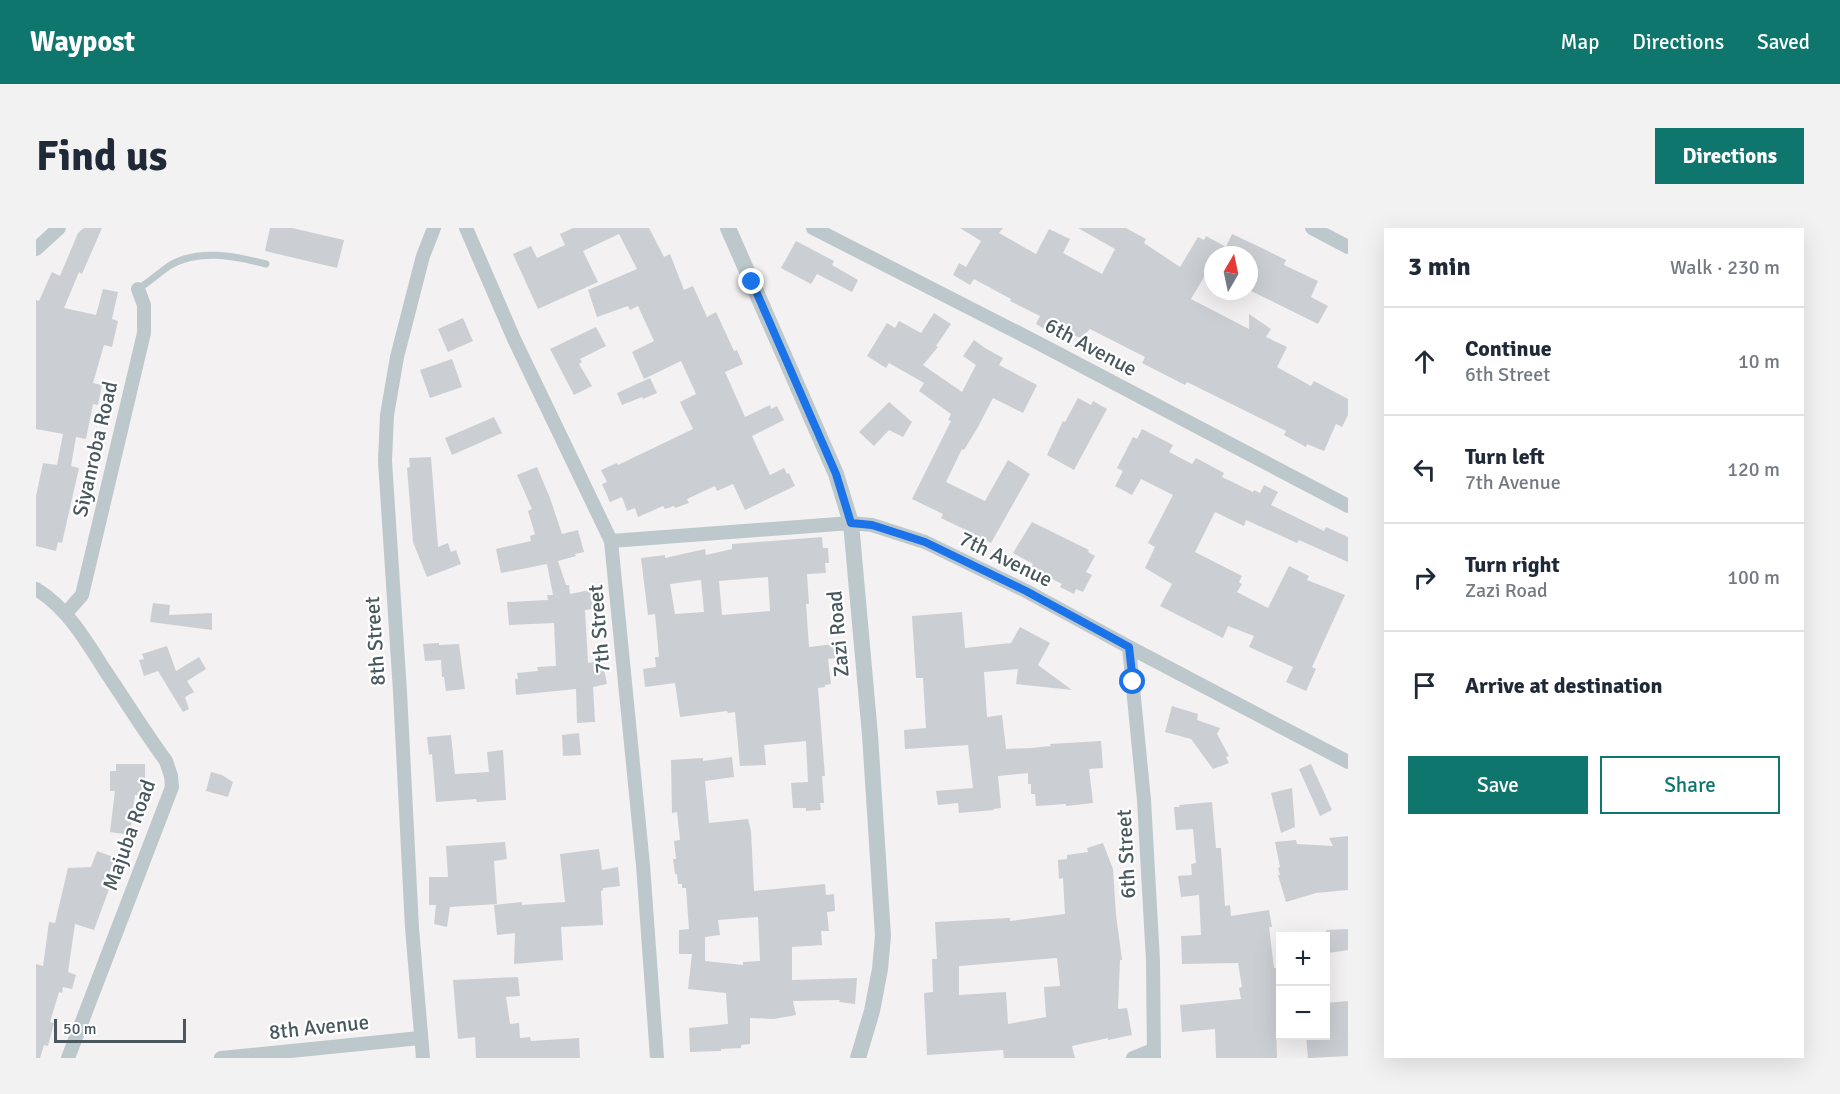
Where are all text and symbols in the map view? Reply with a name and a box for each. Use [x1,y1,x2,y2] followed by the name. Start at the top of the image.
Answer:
[30,25,135,59] text: Waypost
[1561,29,1599,55] text: Map
[1632,29,1724,55] text: Directions
[1757,29,1810,55] text: Saved
[1655,128,1804,184] button: Directions
[36,131,167,182] text: Find us
[1204,246,1258,300] north arrow
[1408,251,1471,283] text: 3 min
[1670,255,1780,280] text: Walk · 230 m
[738,268,764,294] route end
[1041,312,1141,382] street label: 6th Avenue
[1465,335,1552,362] text: Continue
[1408,345,1441,378] icon: ahead
[1738,349,1780,374] text: 10 m
[1465,362,1550,387] text: 6th Street
[67,379,123,519] street label: Siyanroba Road
[1465,443,1545,470] text: Turn left
[1408,453,1441,486] icon: left
[1727,457,1780,482] text: 120 m
[1465,470,1561,495] text: 7th Avenue
[955,525,1057,593] street label: 7th Avenue
[1465,551,1560,578] text: Turn right
[1408,561,1441,594] icon: right
[1727,565,1780,590] text: 100 m
[1465,578,1548,603] text: Zazi Road
[582,583,616,675] street label: 7th Street
[821,590,855,678] street label: Zazi Road
[359,595,391,687] street label: 8th Street
[1119,668,1145,694] route start
[1408,669,1441,702] icon: arrive
[1465,672,1662,699] text: Arrive at destination
[1408,756,1588,814] button: Save
[1600,756,1780,814] button: Share
[97,776,161,894] street label: Majuba Road
[1111,809,1141,899] street label: 6th Street
[1276,932,1330,1040] map controls
[1276,932,1330,986] button: +
[1276,986,1330,1040] button: −
[268,1009,370,1045] street label: 8th Avenue
[54,1016,186,1044] scale bar
[63,1019,97,1039] text: 50 m

